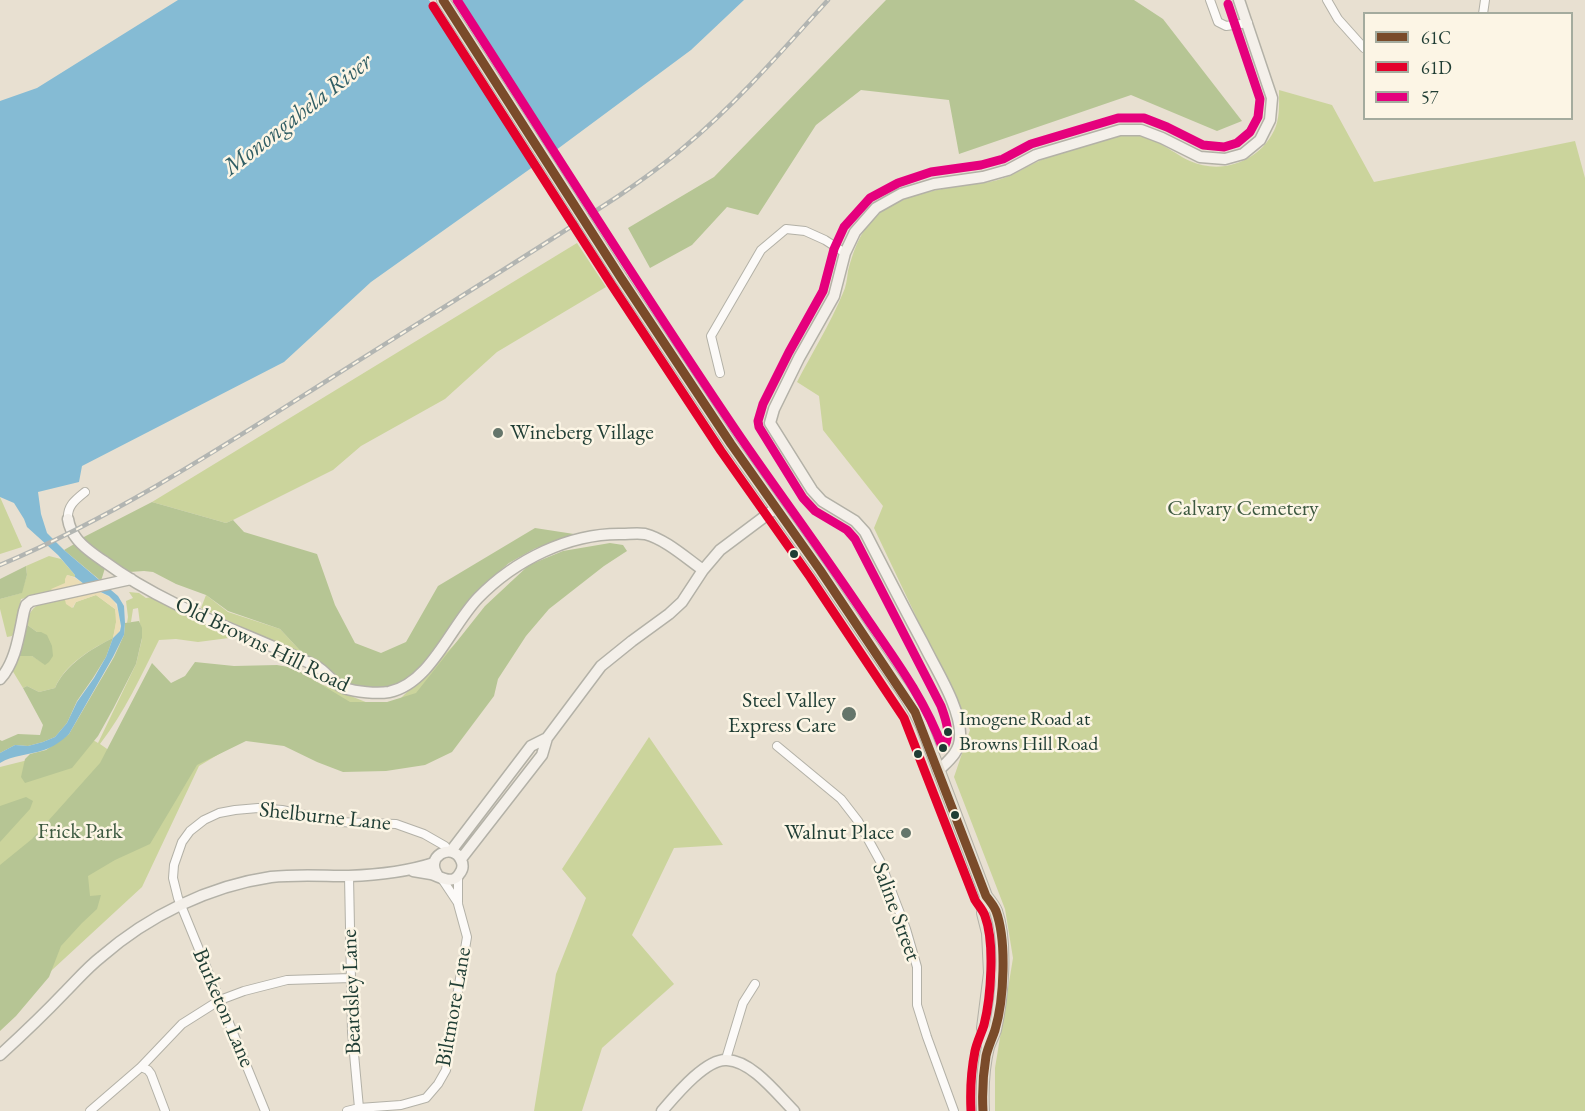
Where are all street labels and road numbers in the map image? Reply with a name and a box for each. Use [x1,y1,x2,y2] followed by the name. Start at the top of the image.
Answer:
[170,591,354,699] street label: Old Browns Hill Road
[258,797,392,837] street label: Shelburne Lane
[866,859,926,965] street label: Saline Street
[337,929,367,1055] street label: Beardsley Lane
[186,945,260,1071] street label: Burketon Lane
[431,945,477,1069] street label: Biltmore Lane

